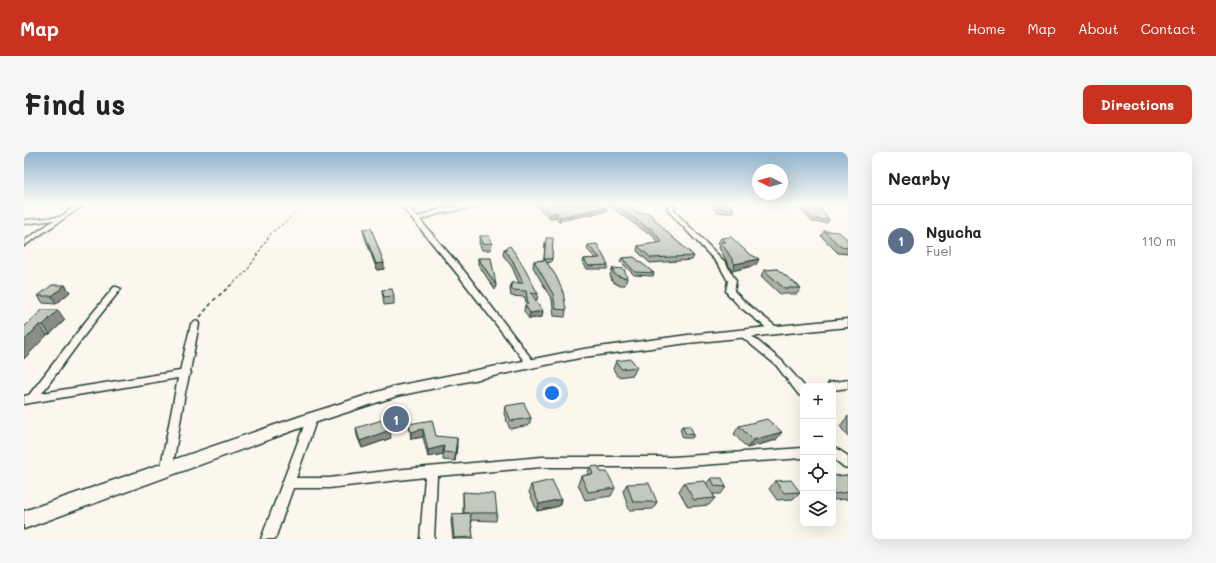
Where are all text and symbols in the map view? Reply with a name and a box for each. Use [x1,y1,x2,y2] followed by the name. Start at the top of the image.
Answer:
[20,16,59,41] text: Map
[967,19,1005,38] text: Home
[1027,19,1056,38] text: Map
[1078,19,1119,38] text: About
[1141,19,1196,38] text: Contact
[1083,85,1192,124] button: Directions
[24,86,125,122] text: Find us
[752,164,788,200] north arrow
[888,167,950,189] text: Nearby
[926,222,982,242] text: Ngucha
[898,232,904,249] text: 1
[1142,232,1176,249] text: 110 m
[926,242,952,259] text: Fuel
[542,383,562,403] your location
[800,383,836,527] map controls
[800,383,836,419] button: +
[383,404,409,434] pin: 1
[800,419,836,455] button: −
[800,455,836,491] button: locate
[800,491,836,527] button: layers

